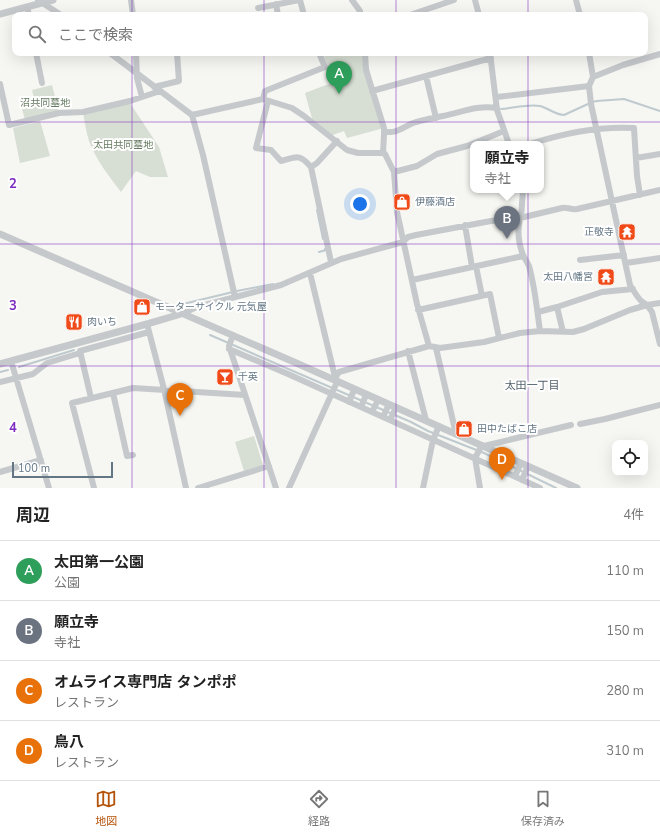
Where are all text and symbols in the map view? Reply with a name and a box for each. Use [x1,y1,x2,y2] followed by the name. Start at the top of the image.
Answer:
[12,12,648,56] search box
[26,23,48,45] icon: search
[58,25,133,45] text: ここで検索
[326,61,352,94] pin: A
[20,96,71,110] park label: 沼共同墓地
[93,138,154,152] park label: 太田共同墓地
[470,141,544,193] popup
[484,148,530,168] text: 願立寺
[484,170,511,188] text: 寺社
[9,175,17,193] text: 2
[392,192,412,212] shop icon: 伊藤酒店
[350,194,370,214] your location
[415,195,455,209] place label: 伊藤酒店
[494,206,520,239] pin: B
[617,222,637,242] temple icon: 正敬寺
[584,225,614,239] place label: 正敬寺
[596,267,616,287] temple icon: 太田八幡宮
[543,270,593,284] place label: 太田八幡宮
[9,297,17,315] text: 3
[132,297,152,317] shop icon: モーターサイクル 元気屋
[155,300,267,314] place label: モーターサイクル 元気屋
[64,312,84,332] restaurant icon: 肉いち
[87,315,117,329] place label: 肉いち
[215,367,235,387] bar icon: 千英
[238,370,258,384] place label: 千英
[505,378,560,393] district label: 太田一丁目
[167,383,193,416] pin: C
[9,419,17,437] text: 4
[454,419,474,439] shop icon: 田中たばこ店
[477,422,537,436] place label: 田中たばこ店
[612,440,648,476] map controls
[612,440,648,476] button: locate
[489,447,515,480] pin: D
[12,460,113,479] scale bar
[18,461,50,476] text: 100 m
[16,504,50,527] text: 周辺
[623,506,644,524] text: 4件
[54,552,144,572] text: 太田第一公園
[24,562,34,580] text: A
[606,562,644,580] text: 110 m
[54,574,80,592] text: 公園
[54,612,99,632] text: 願立寺
[25,622,33,640] text: B
[606,622,644,640] text: 150 m
[54,634,80,652] text: 寺社
[54,672,236,692] text: オムライス専門店 タンポポ
[25,682,33,700] text: C
[606,682,644,700] text: 280 m
[54,694,119,712] text: レストラン
[54,732,84,752] text: 鳥八
[24,742,34,760] text: D
[606,742,644,760] text: 310 m
[54,754,119,772] text: レストラン
[95,788,117,829] tab: 地図
[308,788,330,829] tab: 経路
[521,788,565,829] tab: 保存済み

